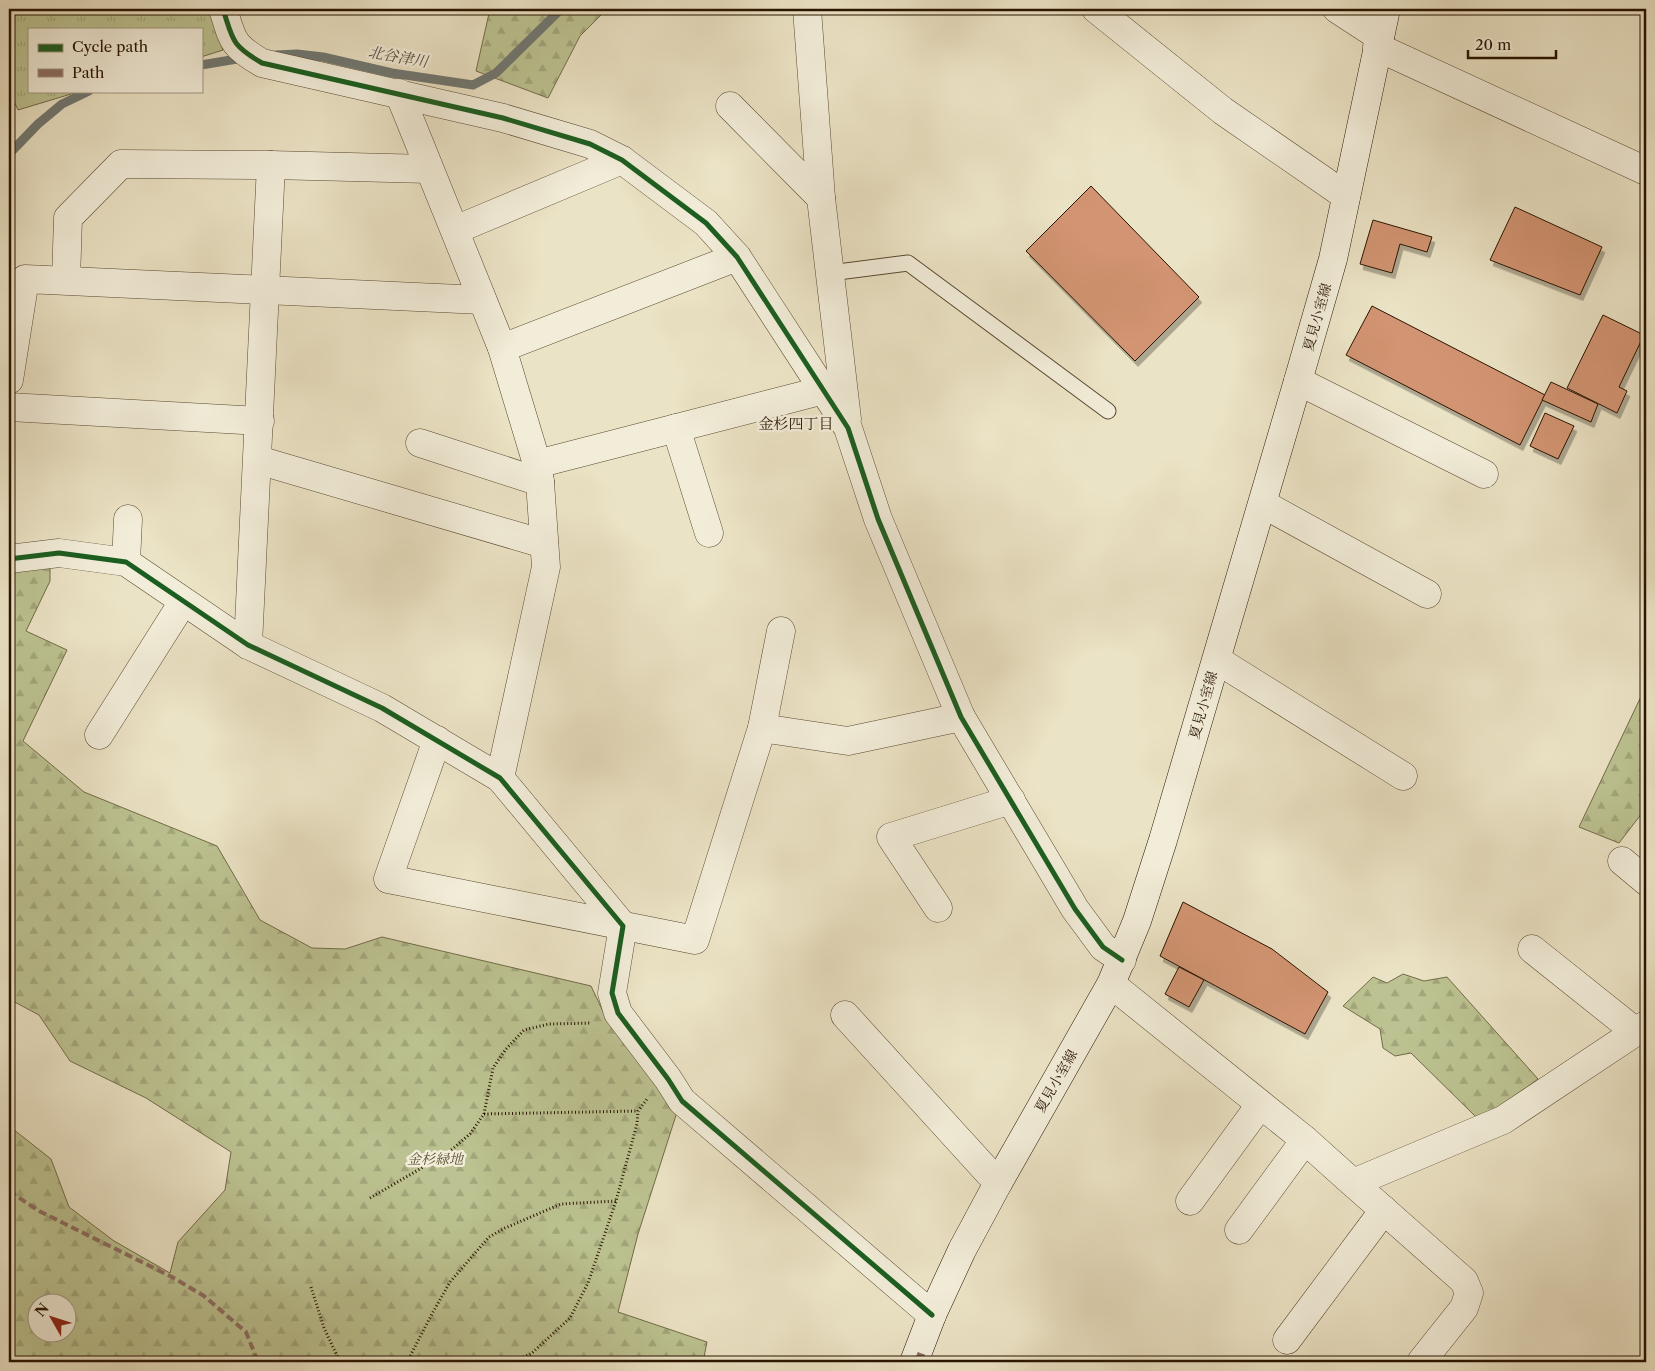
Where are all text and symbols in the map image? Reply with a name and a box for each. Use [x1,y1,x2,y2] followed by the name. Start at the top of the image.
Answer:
[28,28,202,92] legend
[1468,28,1555,60] scale bar
[1475,35,1511,54] text: 20 m
[72,37,149,56] text: Cycle path
[367,42,431,71] water label: 北谷津川
[72,63,105,82] text: Path
[1299,281,1335,353] street label: 夏見小室線
[758,414,834,433] district label: 金杉四丁目
[1185,669,1221,741] street label: 夏見小室線
[1031,1046,1081,1116] street label: 夏見小室線
[407,1150,465,1168] park label: 金杉緑地
[28,1294,78,1344] north arrow
[31,1299,53,1320] text: N

